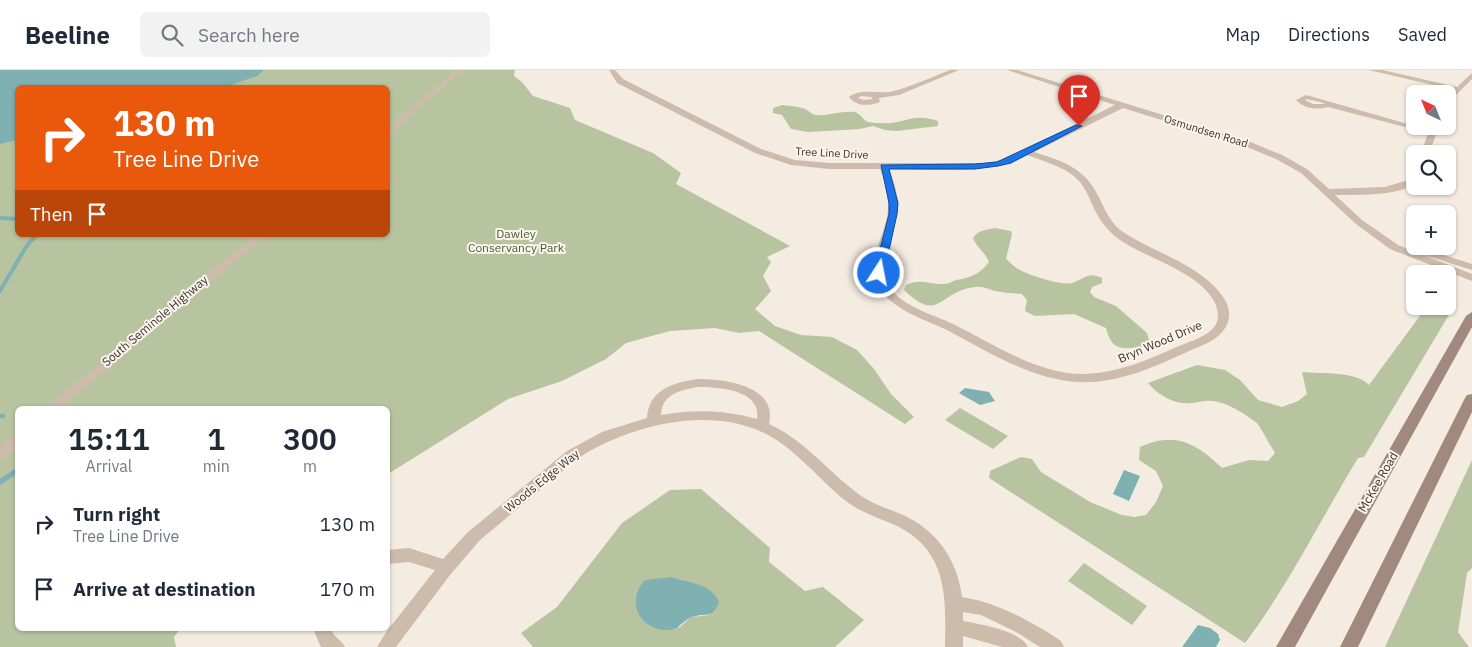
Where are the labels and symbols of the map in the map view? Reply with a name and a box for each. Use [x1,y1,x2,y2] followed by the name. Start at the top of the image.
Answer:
[1058,75,1100,126] pin
[1406,85,1456,135] north arrow
[1162,112,1250,150] street label: Osmundsen Road
[795,144,869,162] street label: Tree Line Drive
[468,226,565,255] park label: Dawley Conservancy Park
[852,246,904,298] position arrow
[99,272,211,369] street label: South Seminole Highway
[1116,317,1204,366] street label: Bryn Wood Drive
[501,446,582,515] street label: Woods Edge Way
[1354,449,1401,514] street label: McKee Road

